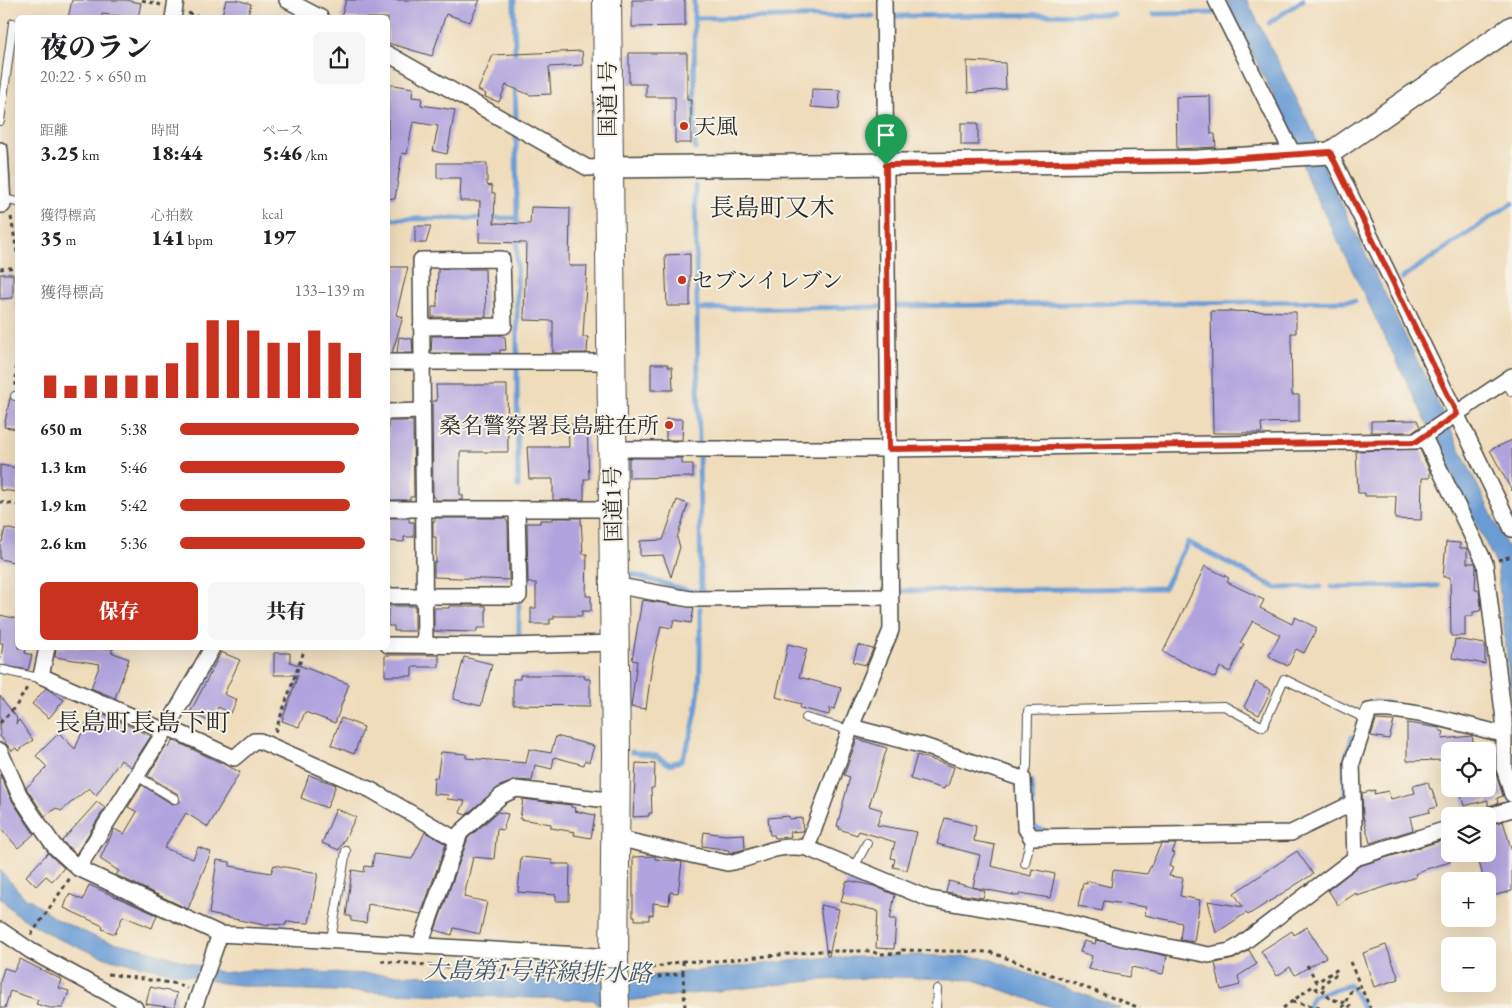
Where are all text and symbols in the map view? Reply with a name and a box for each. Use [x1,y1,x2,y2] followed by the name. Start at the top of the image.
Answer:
[40,29,152,65] text: 夜のラン
[313,32,365,84] button: share
[593,61,622,137] street label: 国道1号
[40,66,147,87] text: 20:22 · 5 × 650 m
[694,112,738,141] place label: 天風
[865,114,907,165] pin
[678,120,690,132] marker: 天風
[40,121,68,139] text: 距離
[151,121,179,139] text: 時間
[262,121,303,139] text: ペース
[872,121,900,149] icon: arrive
[40,139,79,166] text: 3.25
[151,139,202,166] text: 18:44
[262,139,302,166] text: 5:46
[79,146,100,164] text: km
[302,146,328,164] text: /km
[709,191,835,223] district label: 長島町又木
[262,205,283,223] text: kcal
[40,206,96,224] text: 獲得標高
[151,206,193,224] text: 心拍数
[262,223,296,250] text: 197
[40,224,63,251] text: 35
[151,224,185,251] text: 141
[63,231,76,249] text: m
[185,231,213,249] text: bpm
[692,266,843,295] place label: セブンイレブン
[676,274,688,286] marker: セブンイレブン
[294,280,365,301] text: 133–139 m
[40,282,104,303] text: 獲得標高
[439,411,659,440] place label: 桑名警察署長島駐在所
[40,419,82,440] text: 650 m
[120,419,147,440] text: 5:38
[663,419,675,431] marker: 桑名警察署長島駐在所
[40,457,86,478] text: 1.3 km
[120,457,147,478] text: 5:46
[598,465,628,543] street label: 国道1号
[40,495,86,516] text: 1.9 km
[120,495,147,516] text: 5:42
[40,533,86,554] text: 2.6 km
[120,533,147,554] text: 5:36
[40,582,198,640] button: 保存
[208,582,365,640] button: 共有
[55,706,231,738] district label: 長島町長島下町
[1441,742,1496,992] map controls
[1441,742,1496,797] button: locate
[1441,807,1496,862] button: layers
[1441,872,1496,927] button: +
[1441,937,1496,992] button: −
[424,954,654,989] water label: 大島第1号幹線排水路

